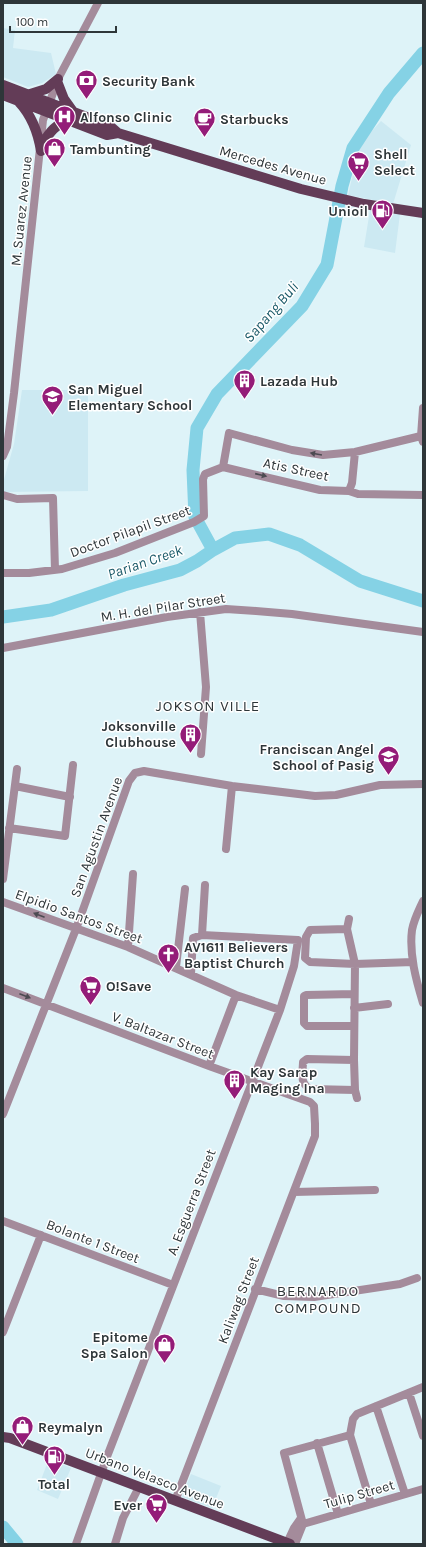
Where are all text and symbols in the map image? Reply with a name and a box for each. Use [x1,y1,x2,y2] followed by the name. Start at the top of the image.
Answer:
[10,8,116,34] scale bar
[16,15,48,29] text: 100 m
[74,68,100,101] bank icon: Security Bank
[102,73,196,90] place label: Security Bank
[52,104,78,137] hospital icon: Alfonso Clinic
[192,106,218,139] cafe icon: Starbucks
[80,109,172,126] place label: Alfonso Clinic
[220,111,289,128] place label: Starbucks
[41,136,67,169] shop icon: Tambunting
[70,141,151,158] place label: Tambunting
[217,142,328,189] street label: Mercedes Avenue
[374,146,415,179] place label: Shell Select
[346,149,372,182] supermarket icon: Shell Select
[7,155,36,267] street label: M. Suarez Avenue
[370,198,396,231] fuel station icon: Unioil
[328,203,368,220] place label: Unioil
[240,278,302,346] water label: Sapang Buli
[231,368,257,401] building icon: Lazada Hub
[260,373,338,390] place label: Lazada Hub
[68,381,192,414] place label: San Miguel Elementary School
[40,384,66,417] school or university icon: San Miguel Elementary School
[310,450,322,456] one-way arrow
[262,454,330,485] street label: Atis Street
[255,473,267,479] one-way arrow
[68,502,193,561] street label: Doctor Pilapil Street
[105,541,185,583] water label: Parian Creek
[100,589,227,626] street label: M. H. del Pilar Street
[156,697,260,715] district label: JOKSON VILLE
[102,718,176,751] place label: Joksonville Clubhouse
[178,721,204,754] building icon: Joksonville Clubhouse
[259,741,374,774] place label: Franciscan Angel School of Pasig
[376,744,402,777] school or university icon: Franciscan Angel School of Pasig
[67,775,126,900] street label: San Agustin Avenue
[13,886,145,947] street label: Elpidio Santos Street
[33,912,45,918] one-way arrow
[184,939,288,972] place label: AV1611 Believers Baptist Church
[156,942,182,975] church icon: AV1611 Believers Baptist Church
[77,973,103,1006] supermarket icon: O!Save
[106,978,151,995] place label: O!Save
[19,994,31,1000] one-way arrow
[109,1008,216,1063] street label: V. Baltazar Street
[250,1064,325,1097] place label: Kay Sarap Maging Ina
[221,1067,247,1100] building icon: Kay Sarap Maging Ina
[163,1147,220,1258] street label: A. Esguerra Street
[44,1216,142,1267] street label: Bolante 1 Street
[214,1254,263,1346] street label: Kaliwag Street
[274,1282,362,1317] district label: BERNARDO COMPOUND
[81,1329,148,1362] place label: Epitome Spa Salon
[151,1332,177,1365] shop icon: Epitome Spa Salon
[9,1414,35,1447] shop icon: Reymalyn
[38,1419,103,1436] place label: Reymalyn
[41,1443,67,1476] fuel station icon: Total
[83,1444,227,1513] street label: Urbano Velasco Avenue
[38,1476,70,1493] place label: Total
[322,1476,396,1513] street label: Tulip Street
[144,1492,170,1525] supermarket icon: Ever
[114,1497,142,1514] place label: Ever

